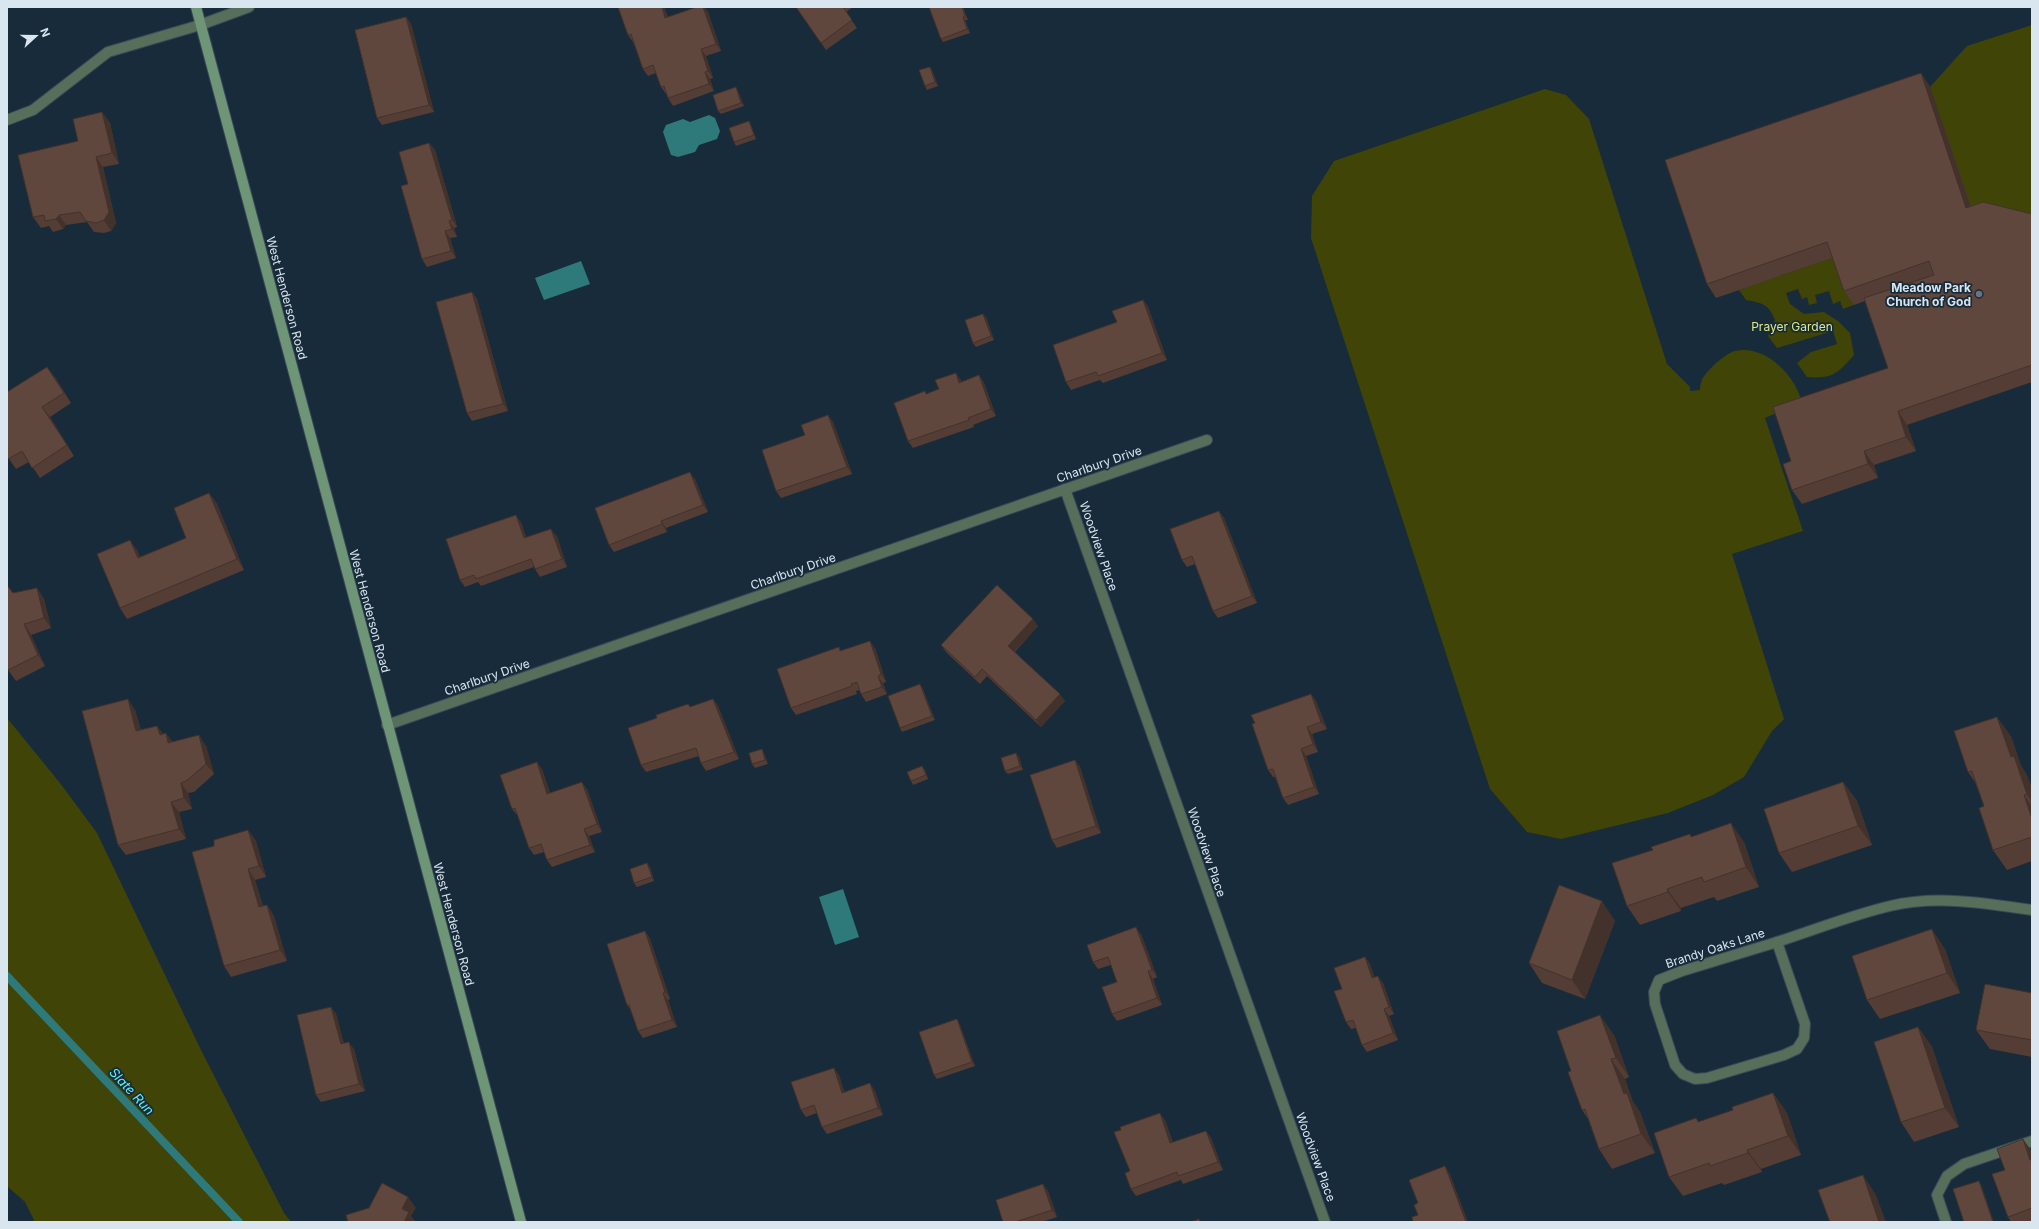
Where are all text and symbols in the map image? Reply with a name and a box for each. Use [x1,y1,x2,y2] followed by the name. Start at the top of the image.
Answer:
[16,16,56,56] north arrow
[37,26,53,39] text: N
[263,235,311,361] street label: West Henderson Road
[1886,280,1971,309] place label: Meadow Park Church of God
[1974,289,1984,299] marker: Meadow Park Church of God
[1751,319,1833,334] park label: Prayer Garden
[1054,442,1144,486] street label: Charlbury Drive
[1077,499,1121,593] street label: Woodview Place
[346,548,394,674] street label: West Henderson Road
[748,549,838,593] street label: Charlbury Drive
[442,655,532,699] street label: Charlbury Drive
[1185,805,1229,899] street label: Woodview Place
[430,861,478,987] street label: West Henderson Road
[1663,925,1767,971] street label: Brandy Oaks Lane
[106,1064,158,1118] water label: Slate Run
[1293,1110,1339,1204] street label: Woodview Place

